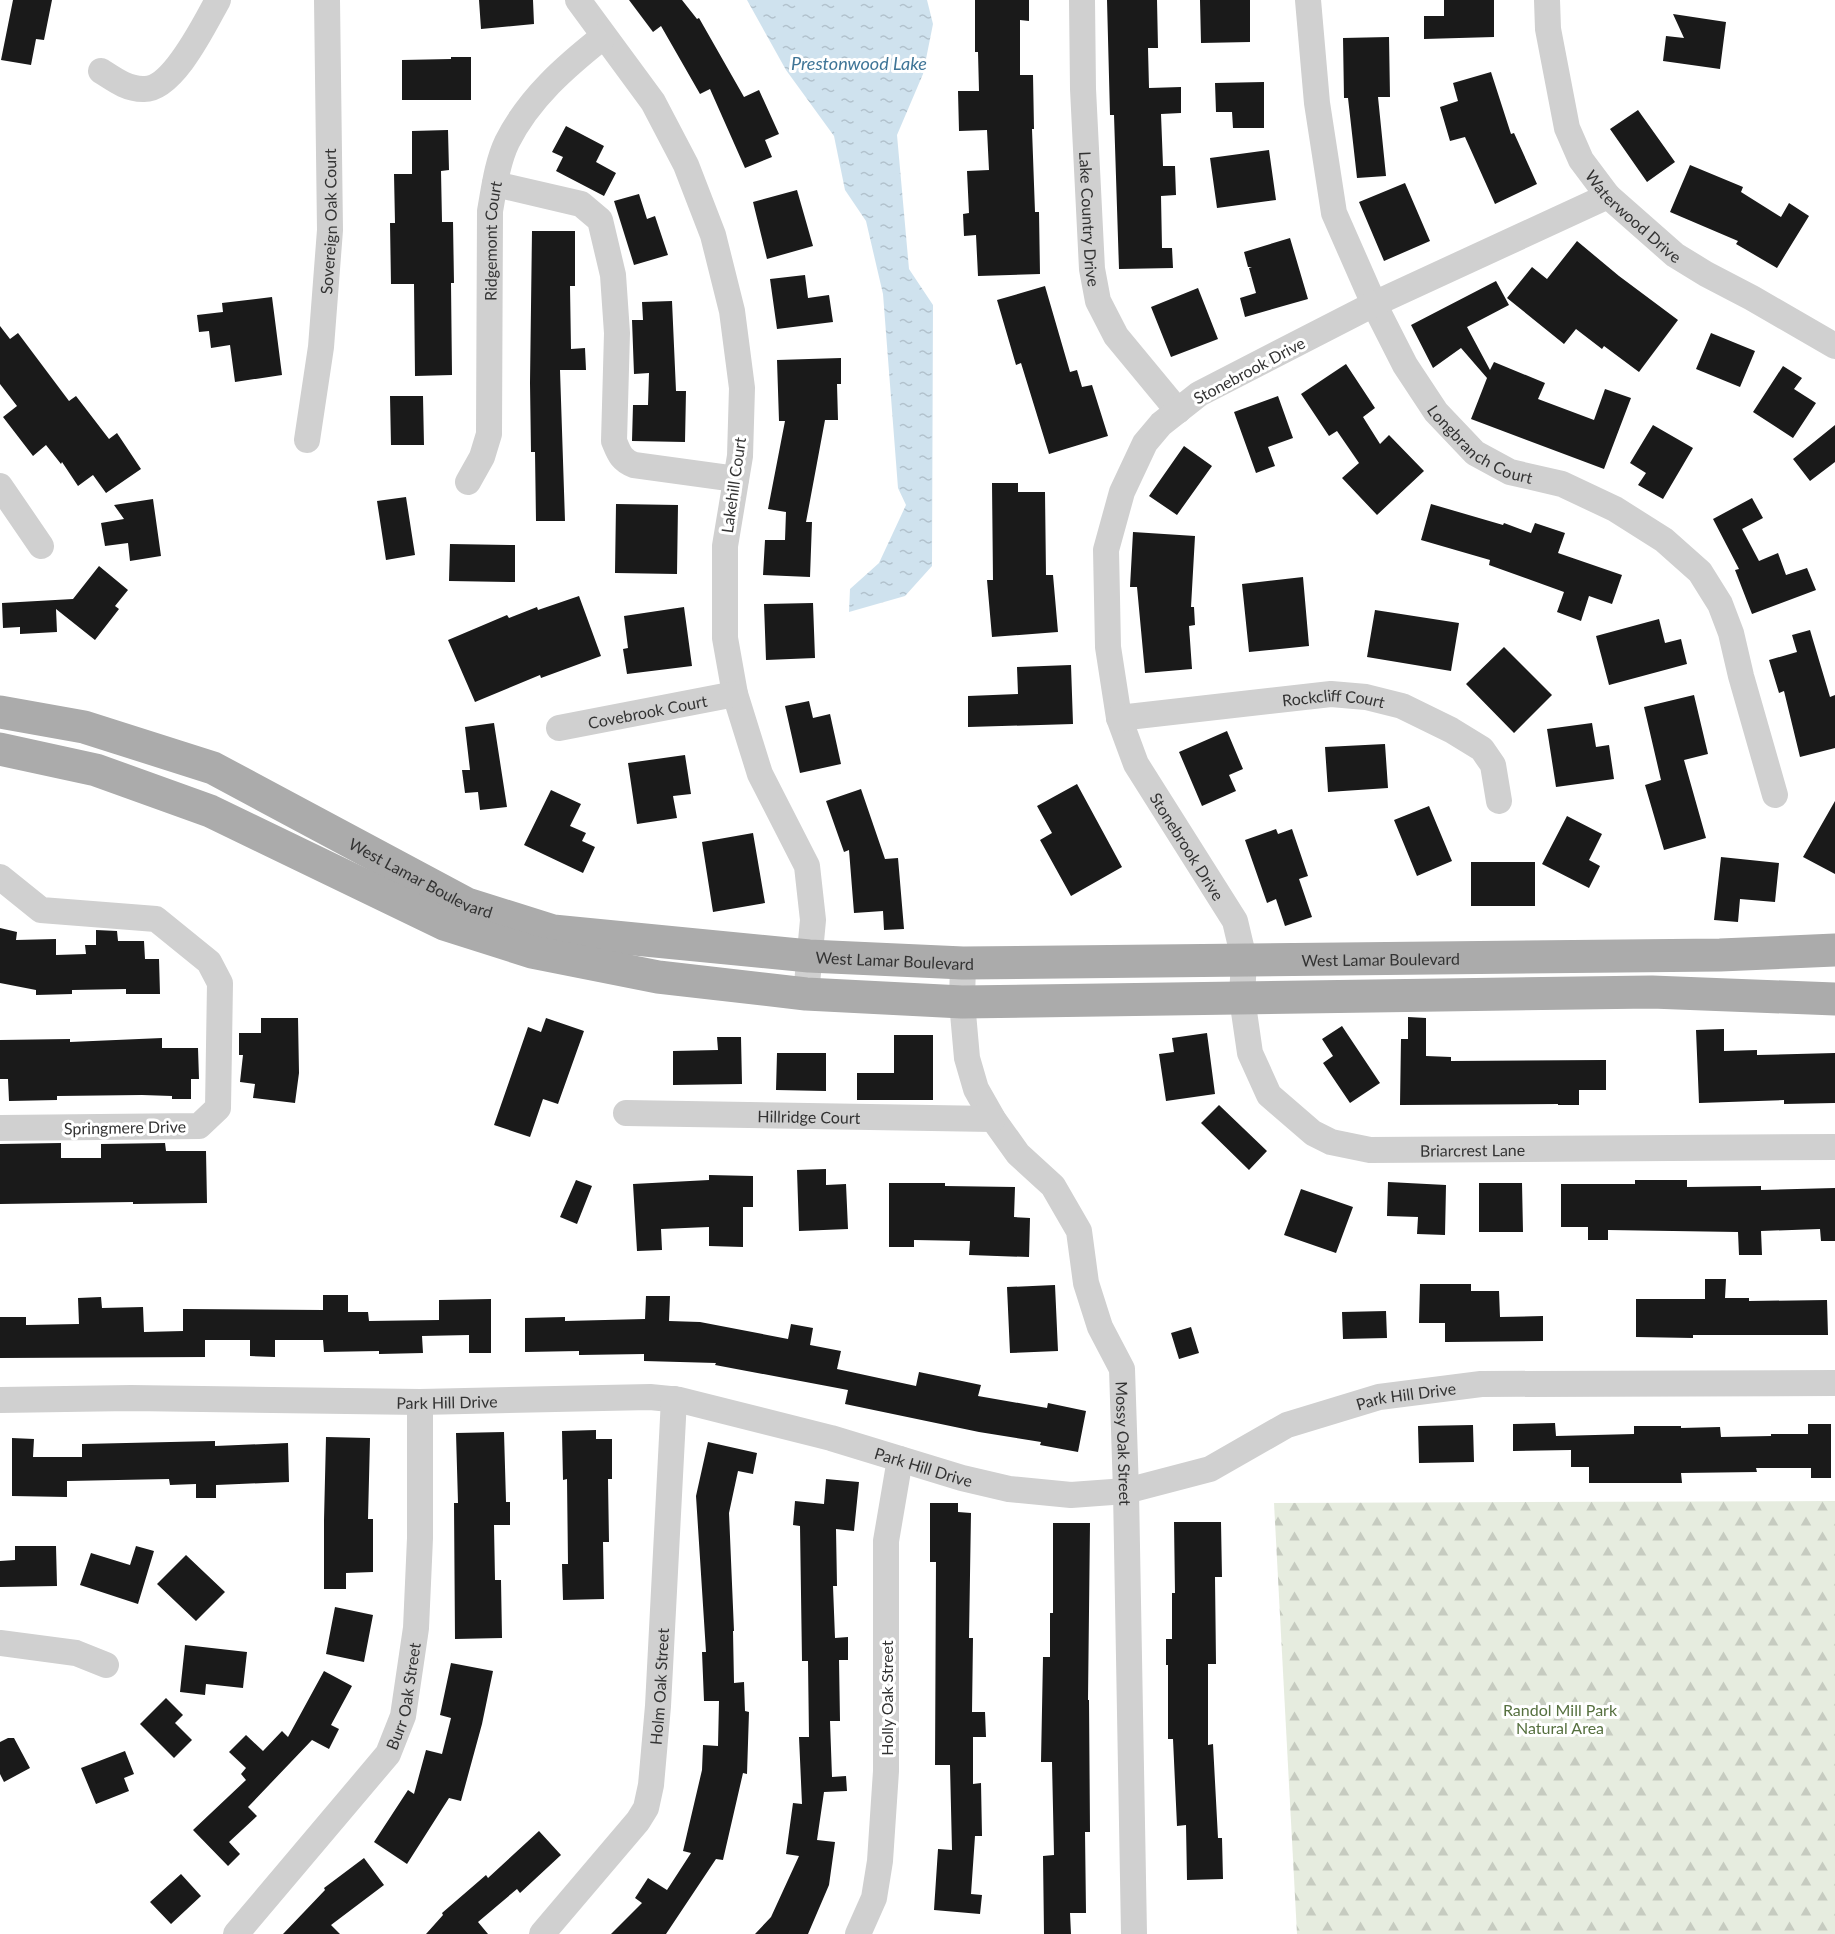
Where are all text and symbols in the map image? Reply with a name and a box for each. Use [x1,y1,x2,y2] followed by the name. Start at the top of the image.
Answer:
[791,52,927,74] water label: Prestonwood Lake
[316,148,340,295] street label: Sovereign Oak Court
[1077,151,1105,288] street label: Lake Country Drive
[1582,166,1685,266] street label: Waterwood Drive
[480,179,505,301] street label: Ridgemont Court
[1190,333,1308,407] street label: Stonebrook Drive
[1424,401,1535,486] street label: Longbranch Court
[717,436,749,534] street label: Lakehill Court
[1281,685,1387,711] street label: Rockcliff Court
[586,690,709,732] street label: Covebrook Court
[1147,789,1229,903] street label: Stonebrook Drive
[346,833,495,921] street label: West Lamar Boulevard
[815,947,974,973] street label: West Lamar Boulevard
[1301,948,1460,969] street label: West Lamar Boulevard
[757,1106,861,1126] street label: Hillridge Court
[64,1116,186,1138] street label: Springmere Drive
[1420,1139,1525,1159] street label: Briarcrest Lane
[1353,1378,1457,1413] street label: Park Hill Drive
[1113,1381,1136,1506] street label: Mossy Oak Street
[396,1391,498,1412] street label: Park Hill Drive
[873,1442,975,1490] street label: Park Hill Drive
[645,1627,672,1746] street label: Holm Oak Street
[877,1640,896,1756] street label: Holly Oak Street
[381,1641,423,1752] street label: Burr Oak Street
[1503,1700,1618,1737] park label: Randol Mill Park Natural Area

